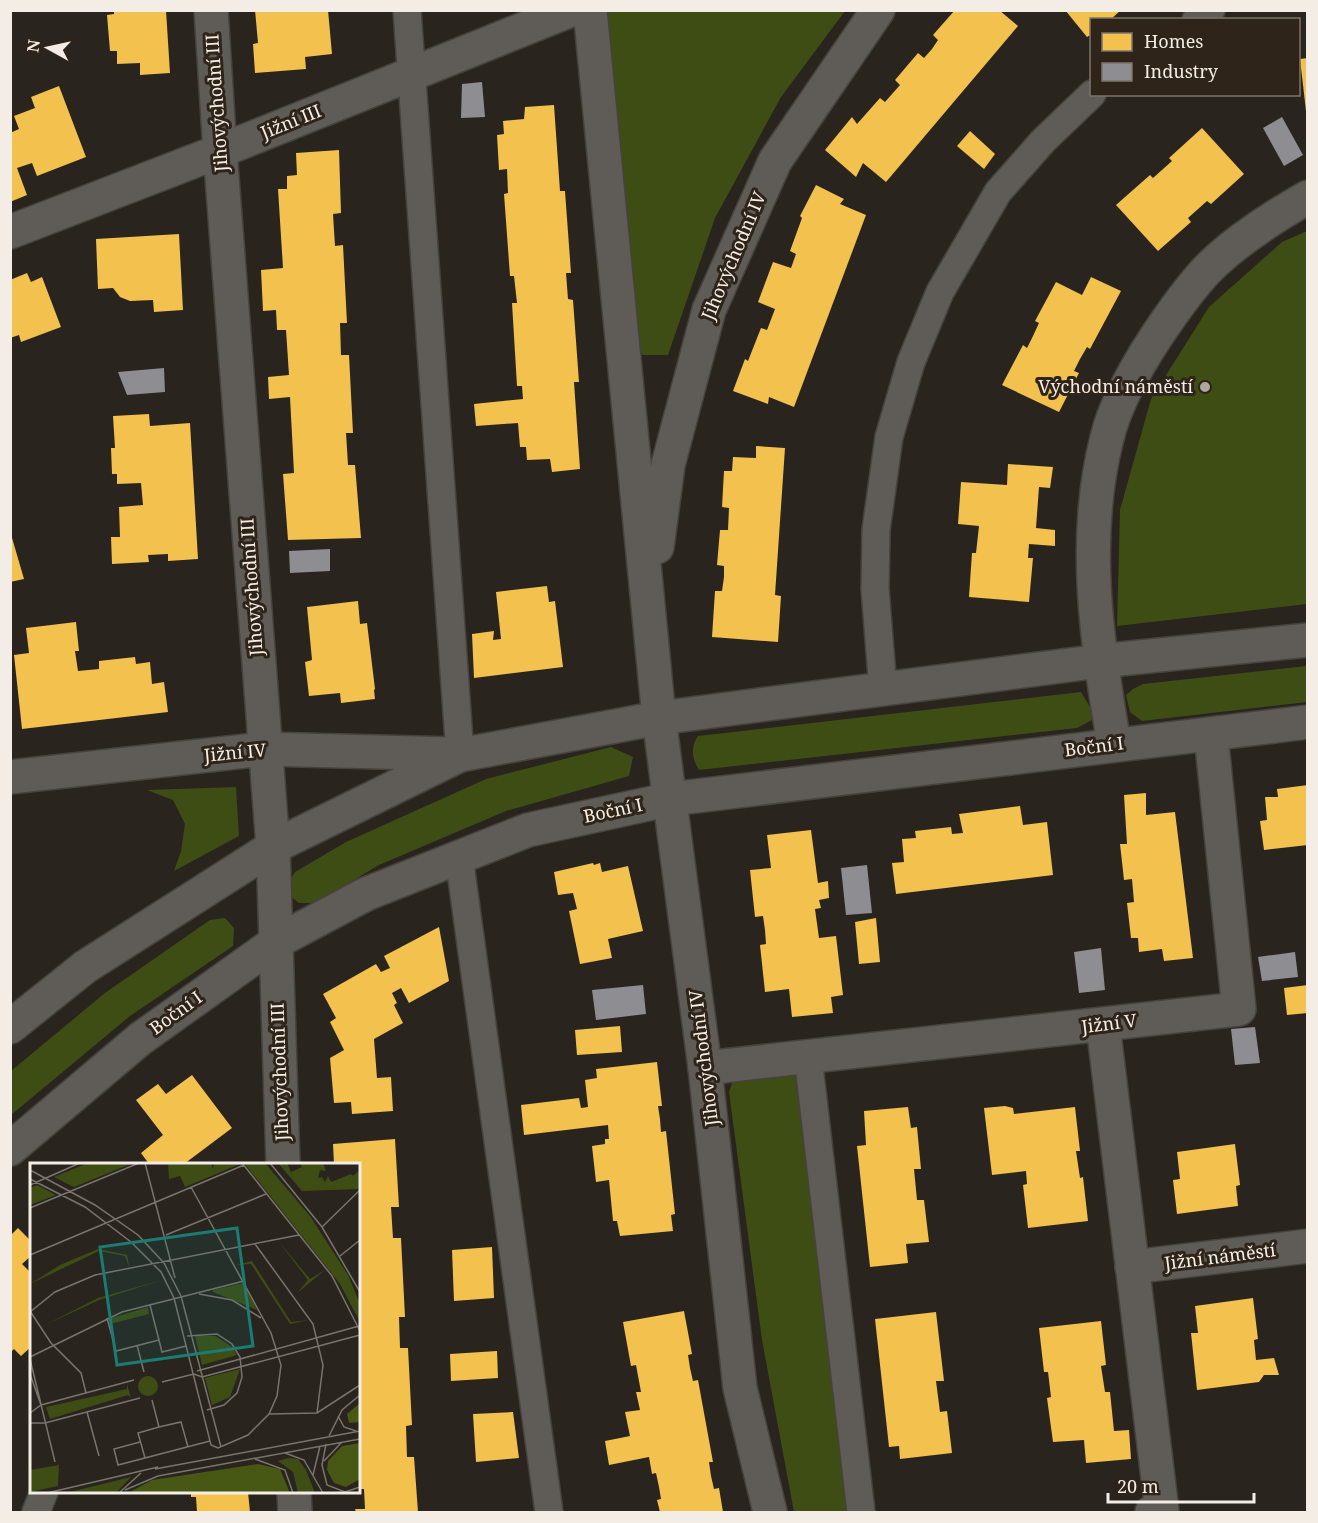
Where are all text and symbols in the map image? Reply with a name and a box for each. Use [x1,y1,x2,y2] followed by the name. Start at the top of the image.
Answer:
[18,18,78,78] north arrow
[1090,18,1300,96] legend
[1144,29,1203,53] text: Homes
[199,33,233,174] street label: Jihovýchodní III
[21,38,45,54] text: N
[1144,59,1219,83] text: Industry
[256,98,324,144] street label: Jižní III
[695,187,771,324] street label: Jihovýchodní IV
[1038,374,1193,398] place label: Východní náměstí
[1198,380,1212,394] marker: Východní náměstí
[234,517,268,658] street label: Jihovýchodní III
[1063,730,1125,762] street label: Boční I
[202,737,268,767] street label: Jižní IV
[581,792,644,828] street label: Boční I
[144,985,207,1039] street label: Boční I
[683,988,723,1129] street label: Jihovýchodní IV
[265,1003,293,1143] street label: Jihovýchodní III
[1079,1008,1139,1038] street label: Jižní V
[30,1163,360,1493] inset map
[1162,1237,1277,1275] street label: Jižní náměstí
[1108,1466,1254,1504] scale bar
[1117,1474,1159,1498] text: 20 m

